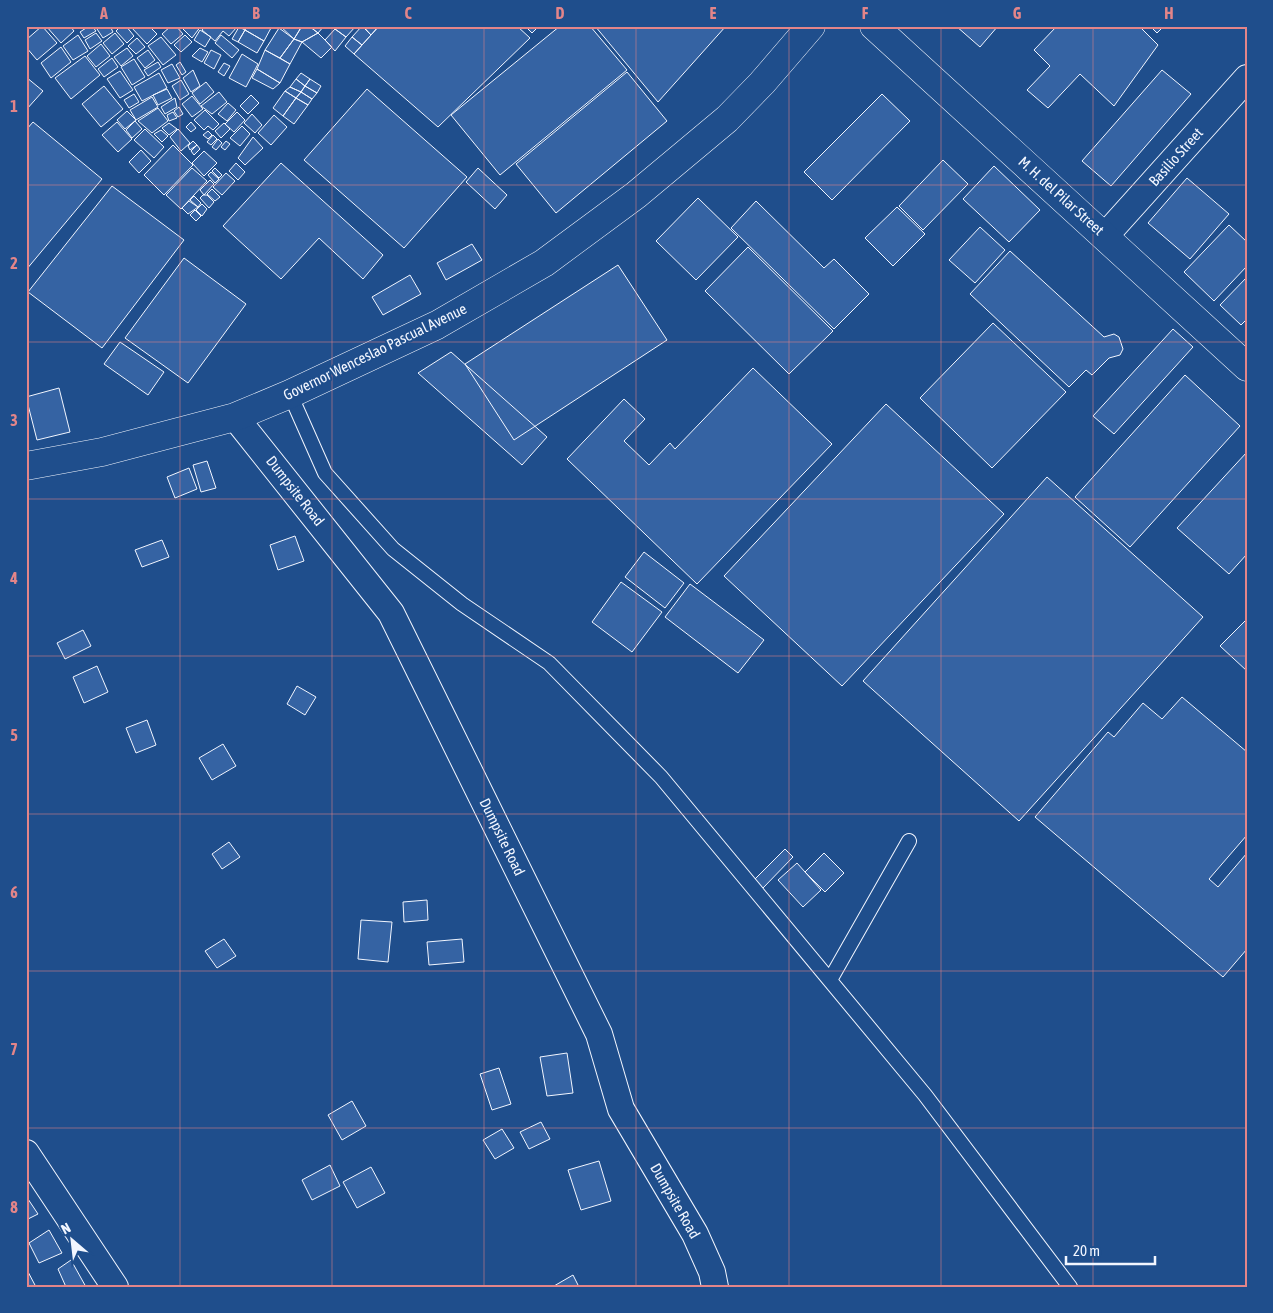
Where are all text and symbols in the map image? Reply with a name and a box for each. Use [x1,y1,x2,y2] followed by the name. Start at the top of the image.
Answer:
[99,4,108,22] text: A
[252,4,260,22] text: B
[404,4,412,22] text: C
[556,4,565,22] text: D
[710,4,717,22] text: E
[862,4,869,22] text: F
[1013,4,1022,22] text: G
[1164,4,1174,22] text: H
[10,97,18,115] text: 1
[1145,124,1206,189] street label: Basilio Street
[1015,153,1108,238] street label: M. H. del Pilar Street
[10,254,18,272] text: 2
[280,300,469,403] street label: Governor Wenceslao Pascual Avenue
[10,411,18,429] text: 3
[263,452,328,529] street label: Dumpsite Road
[9,569,18,587] text: 4
[10,726,18,744] text: 5
[476,795,528,878] street label: Dumpsite Road
[10,883,18,901] text: 6
[10,1040,18,1058] text: 7
[647,1160,704,1241] street label: Dumpsite Road
[10,1198,18,1216] text: 8
[48,1216,98,1266] north arrow
[58,1220,73,1238] text: N
[1066,1233,1154,1265] scale bar
[1073,1242,1100,1259] text: 20 m

